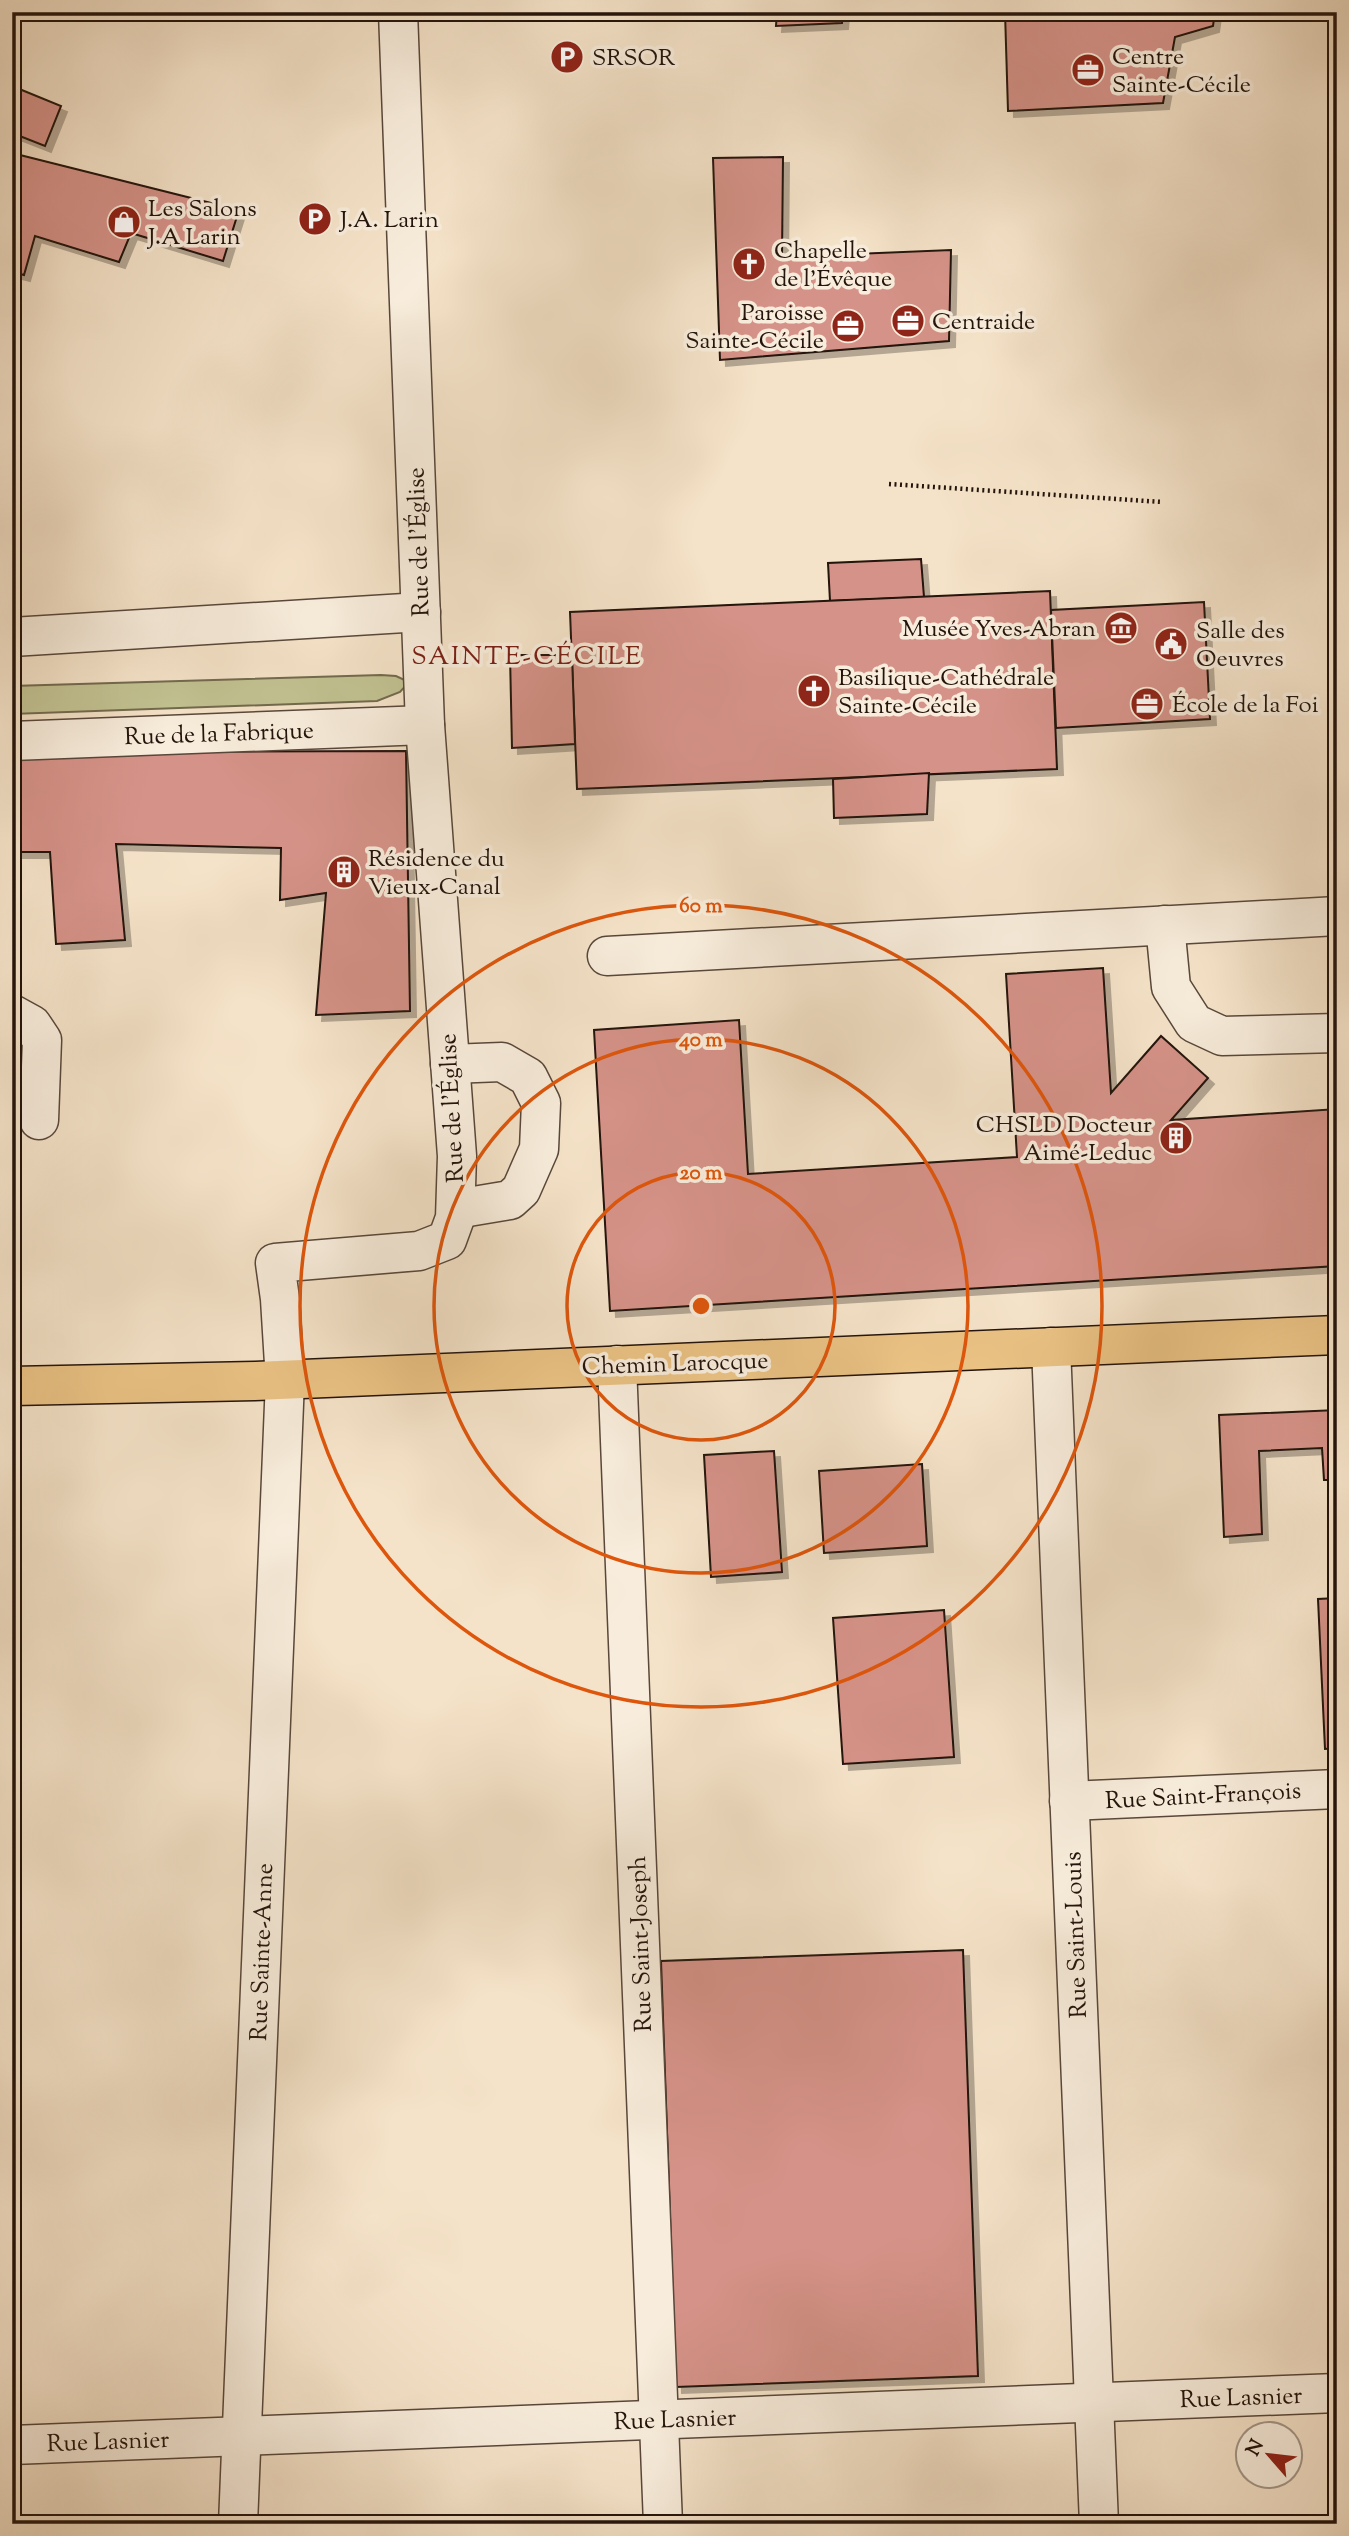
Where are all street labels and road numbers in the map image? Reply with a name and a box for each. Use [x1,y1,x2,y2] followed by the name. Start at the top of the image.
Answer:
[400,467,440,617] street label: Rue de l'Église
[124,715,315,755] street label: Rue de la Fabrique
[432,1032,474,1183] street label: Rue de l'Église
[581,1345,769,1385] street label: Chemin Larocque
[1104,1775,1302,1819] street label: Rue Saint-François
[1057,1851,1097,2019] street label: Rue Saint-Louis
[622,1855,662,2033] street label: Rue Saint-Joseph
[243,1863,283,2042] street label: Rue Sainte-Anne
[1179,2380,1303,2418] street label: Rue Lasnier
[613,2402,737,2440] street label: Rue Lasnier
[46,2424,170,2462] street label: Rue Lasnier

